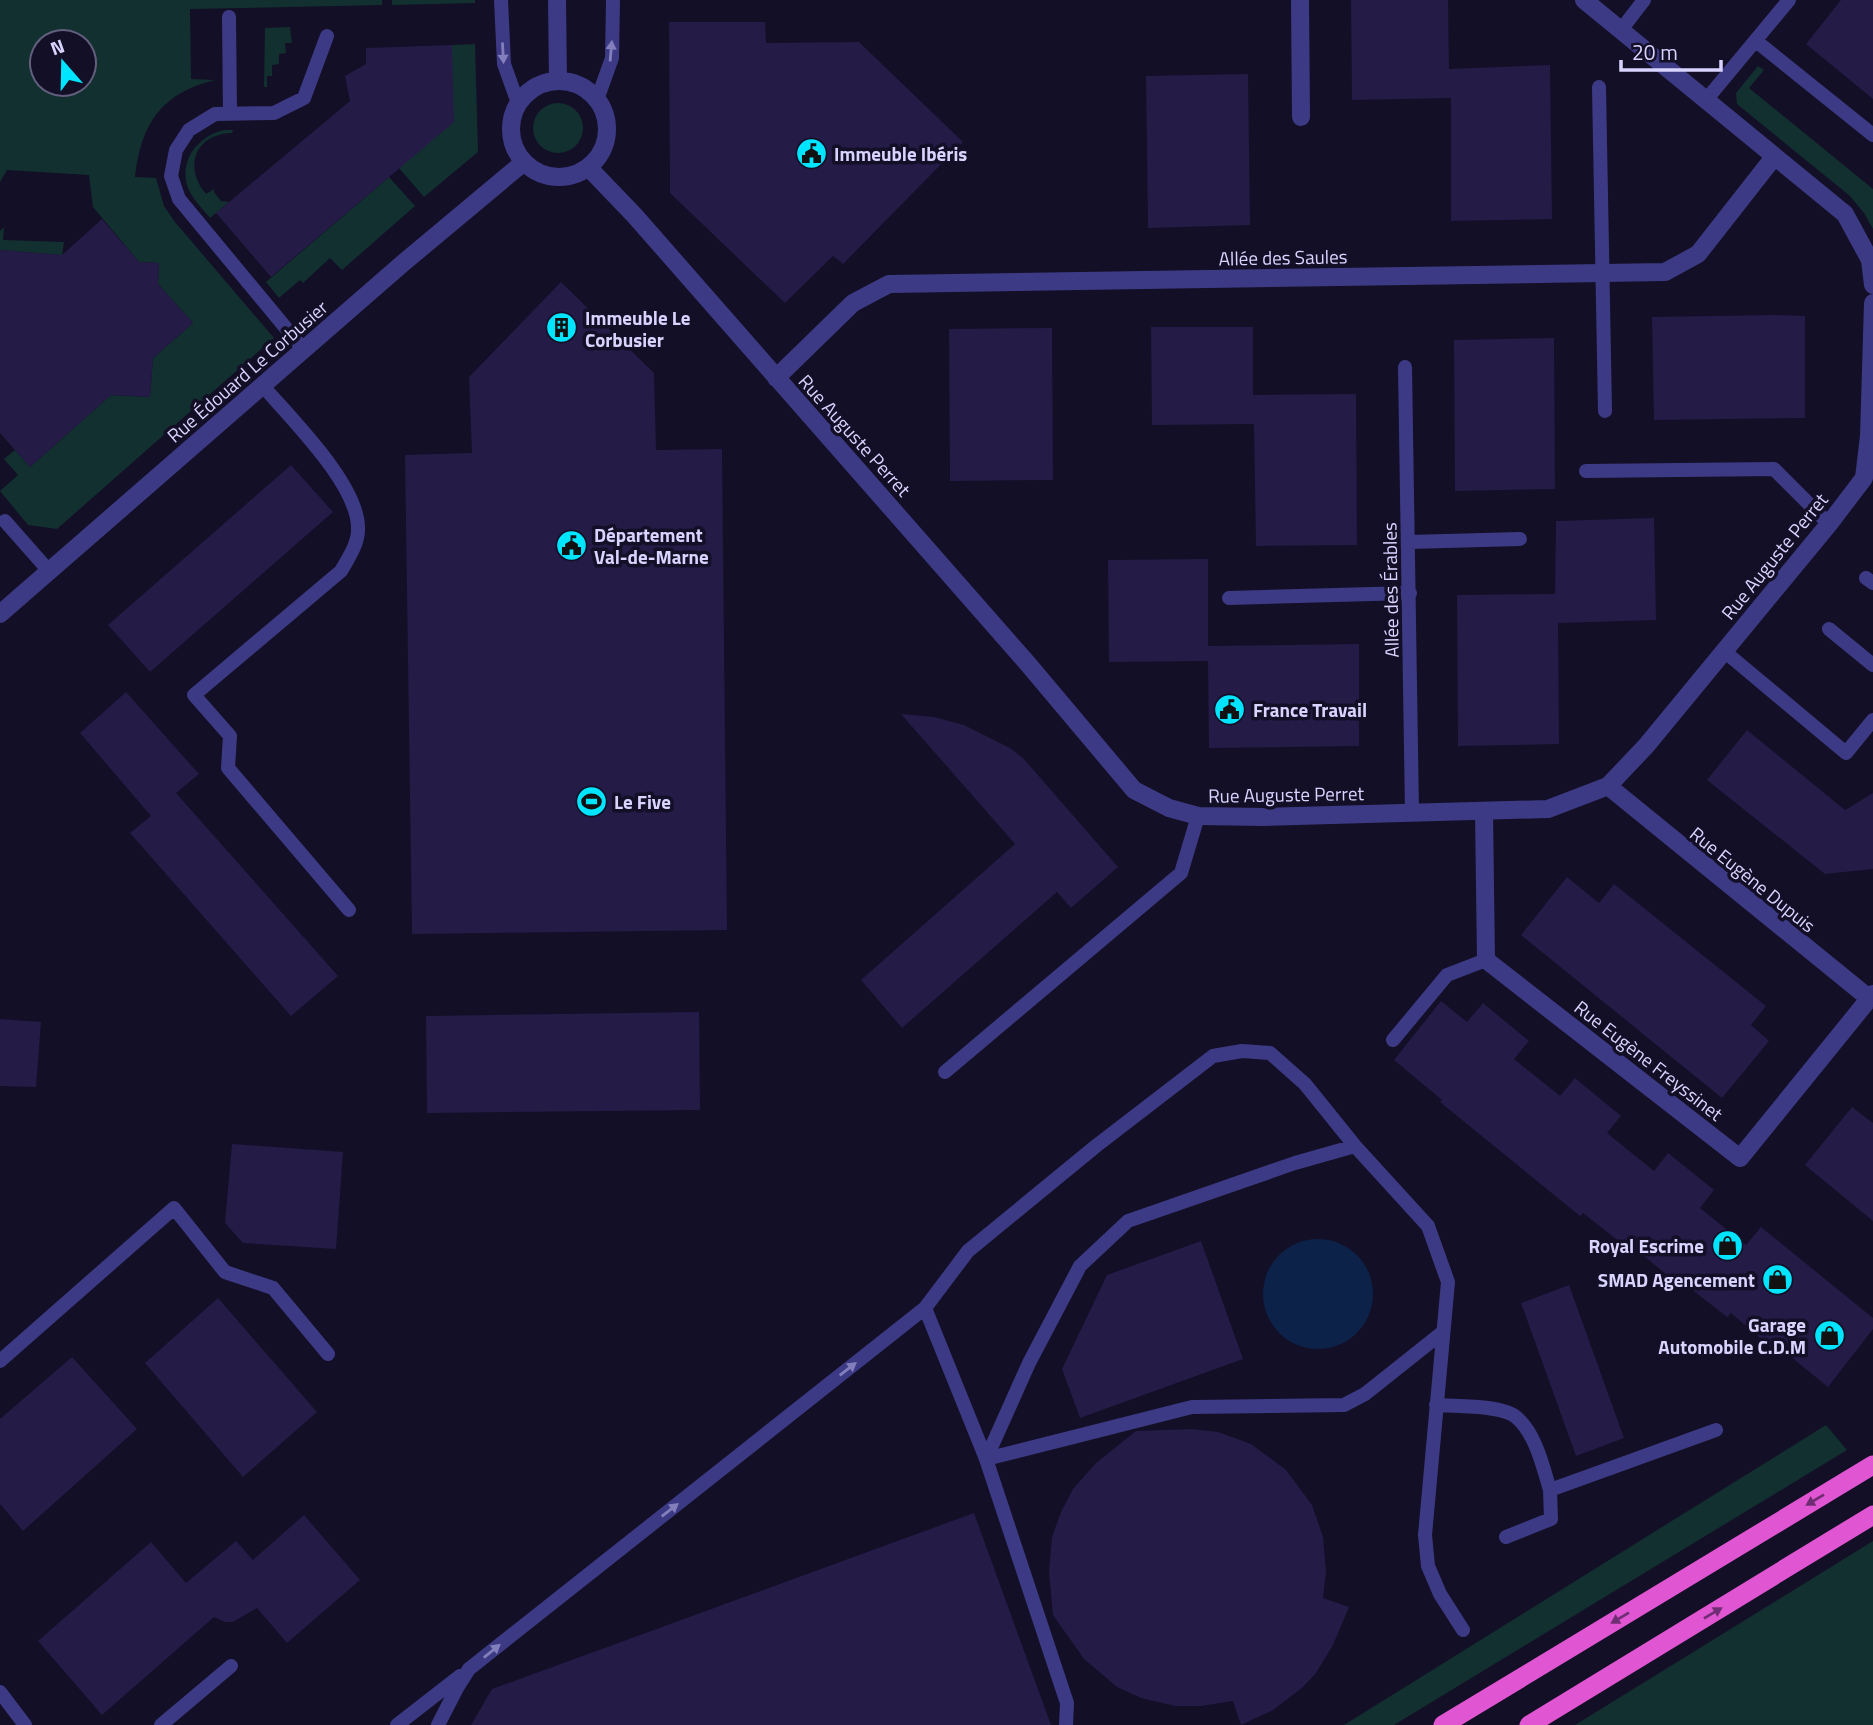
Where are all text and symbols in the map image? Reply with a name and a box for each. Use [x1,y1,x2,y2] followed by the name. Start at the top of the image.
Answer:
[28,28,98,98] north arrow
[1621,28,1721,72] scale bar
[46,31,68,62] text: N
[1632,36,1678,68] text: 20 m
[606,40,617,62] one-way arrow
[498,42,509,64] one-way arrow
[794,136,828,170] public building icon: Immeuble Ibéris
[834,139,967,168] place label: Immeuble Ibéris
[1218,241,1348,273] street label: Allée des Saules
[160,293,334,449] street label: Rue Édouard Le Corbusier
[585,303,691,354] place label: Immeuble Le Corbusier
[545,311,579,345] building icon: Immeuble Le Corbusier
[792,367,918,503] street label: Rue Auguste Perret
[1714,486,1835,626] street label: Rue Auguste Perret
[594,520,709,571] place label: Département Val-de-Marne
[1374,522,1406,658] street label: Allée des Érables
[554,528,588,562] public building icon: Département Val-de-Marne
[1213,692,1247,726] public building icon: France Travail
[1253,695,1367,724] place label: France Travail
[1208,778,1365,810] street label: Rue Auguste Perret
[574,784,608,818] sports icon: Le Five
[614,787,671,816] place label: Le Five
[1684,819,1822,939] street label: Rue Eugène Dupuis
[1568,993,1730,1128] street label: Rue Eugène Freyssinet
[1710,1228,1744,1262] shop icon: Royal Escrime
[1588,1231,1704,1260] place label: Royal Escrime
[1761,1262,1795,1296] shop icon: SMAD Agencement
[1598,1265,1755,1294] place label: SMAD Agencement
[1658,1310,1806,1361] place label: Garage Automobile C.D.M
[1812,1318,1846,1352] shop icon: Garage Automobile C.D.M
[839,1361,857,1376] one-way arrow
[1805,1494,1824,1506] one-way arrow
[661,1503,679,1518] one-way arrow
[1704,1607,1723,1619] one-way arrow
[1610,1611,1630,1624] one-way arrow
[482,1644,500,1659] one-way arrow

